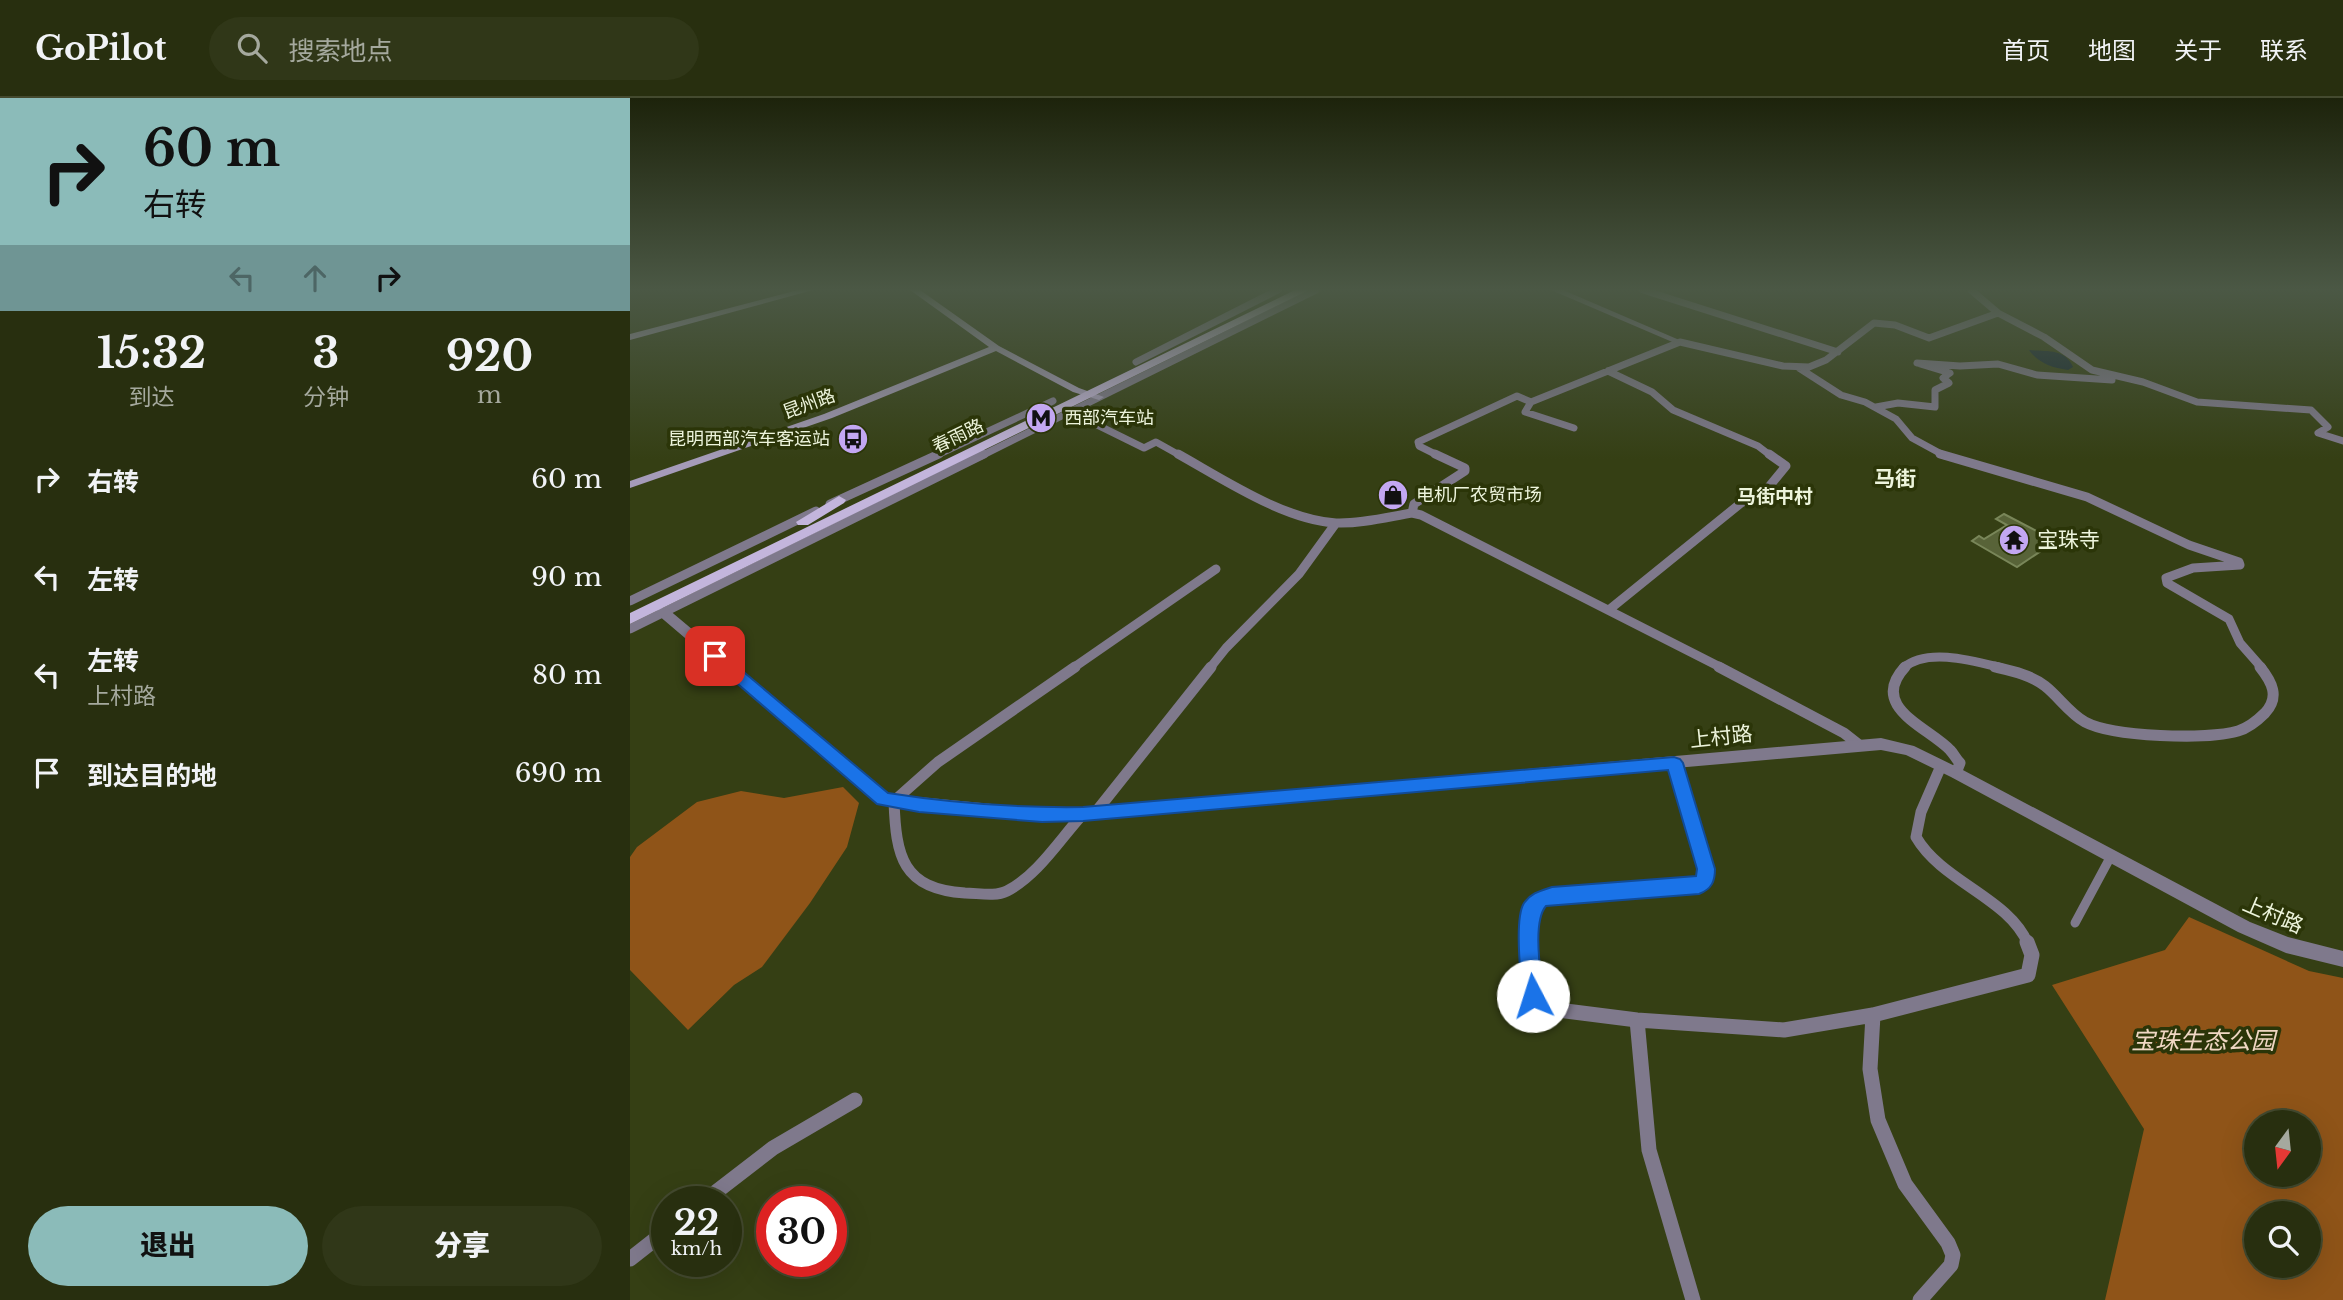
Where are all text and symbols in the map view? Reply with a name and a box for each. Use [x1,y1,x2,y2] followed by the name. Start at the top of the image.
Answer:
[209,17,699,80] search box
[35,28,167,69] text: GoPilot
[233,29,271,67] icon: search
[289,35,393,67] text: 搜索地点
[2002,36,2050,65] text: 首页
[2088,36,2136,65] text: 地图
[2174,36,2222,65] text: 关于
[2260,36,2308,65] text: 联系
[143,118,280,179] text: 60 m
[28,126,119,217] icon: right
[143,185,207,225] text: 右转
[223,259,261,297] icon: left
[296,259,334,297] icon: ahead
[369,259,407,297] icon: right
[97,327,206,379] text: 15:32
[313,327,339,379] text: 3
[446,330,533,382] text: 920
[477,381,502,409] text: m
[128,383,174,411] text: 到达
[303,383,349,411] text: 分钟
[780,384,838,424] street label: 昆州路
[1024,401,1058,435] metro station icon: 西部汽车站
[1064,407,1154,429] place label: 西部汽车站
[929,414,987,458] street label: 春雨路
[836,422,870,456] bus stop icon: 昆明西部汽车客运站
[668,428,830,450] place label: 昆明西部汽车客运站
[28,460,66,498] icon: right
[531,463,602,495] text: 60 m
[87,466,139,498] text: 右转
[1874,466,1916,492] district label: 马街
[1376,478,1410,512] shop icon: 电机厂农贸市场
[1416,484,1542,506] place label: 电机厂农贸市场
[1737,485,1813,508] district label: 马街中村
[1997,523,2031,557] temple icon: 宝珠寺
[2037,527,2100,553] place label: 宝珠寺
[28,558,66,596] icon: left
[531,561,602,593] text: 90 m
[87,564,139,596] text: 左转
[685,626,745,686] pin
[696,637,734,675] icon: arrive
[87,645,139,677] text: 左转
[28,656,66,694] icon: left
[532,659,602,691] text: 80 m
[87,682,156,710] text: 上村路
[1688,721,1754,753] street label: 上村路
[28,754,66,792] icon: arrive
[515,757,602,789] text: 690 m
[87,760,217,792] text: 到达目的地
[2239,891,2307,939] street label: 上村路
[1496,959,1570,1033] position arrow
[2131,1026,2278,1055] park label: 宝珠生态公园
[2244,1110,2320,1186] north arrow
[2244,1110,2321,1278] map controls
[756,1186,847,1277] speed limit sign: 30
[674,1201,719,1244] text: 22
[2244,1201,2321,1278] button: search
[28,1206,308,1286] button: 退出
[322,1206,602,1286] button: 分享
[671,1238,722,1260] text: km/h

